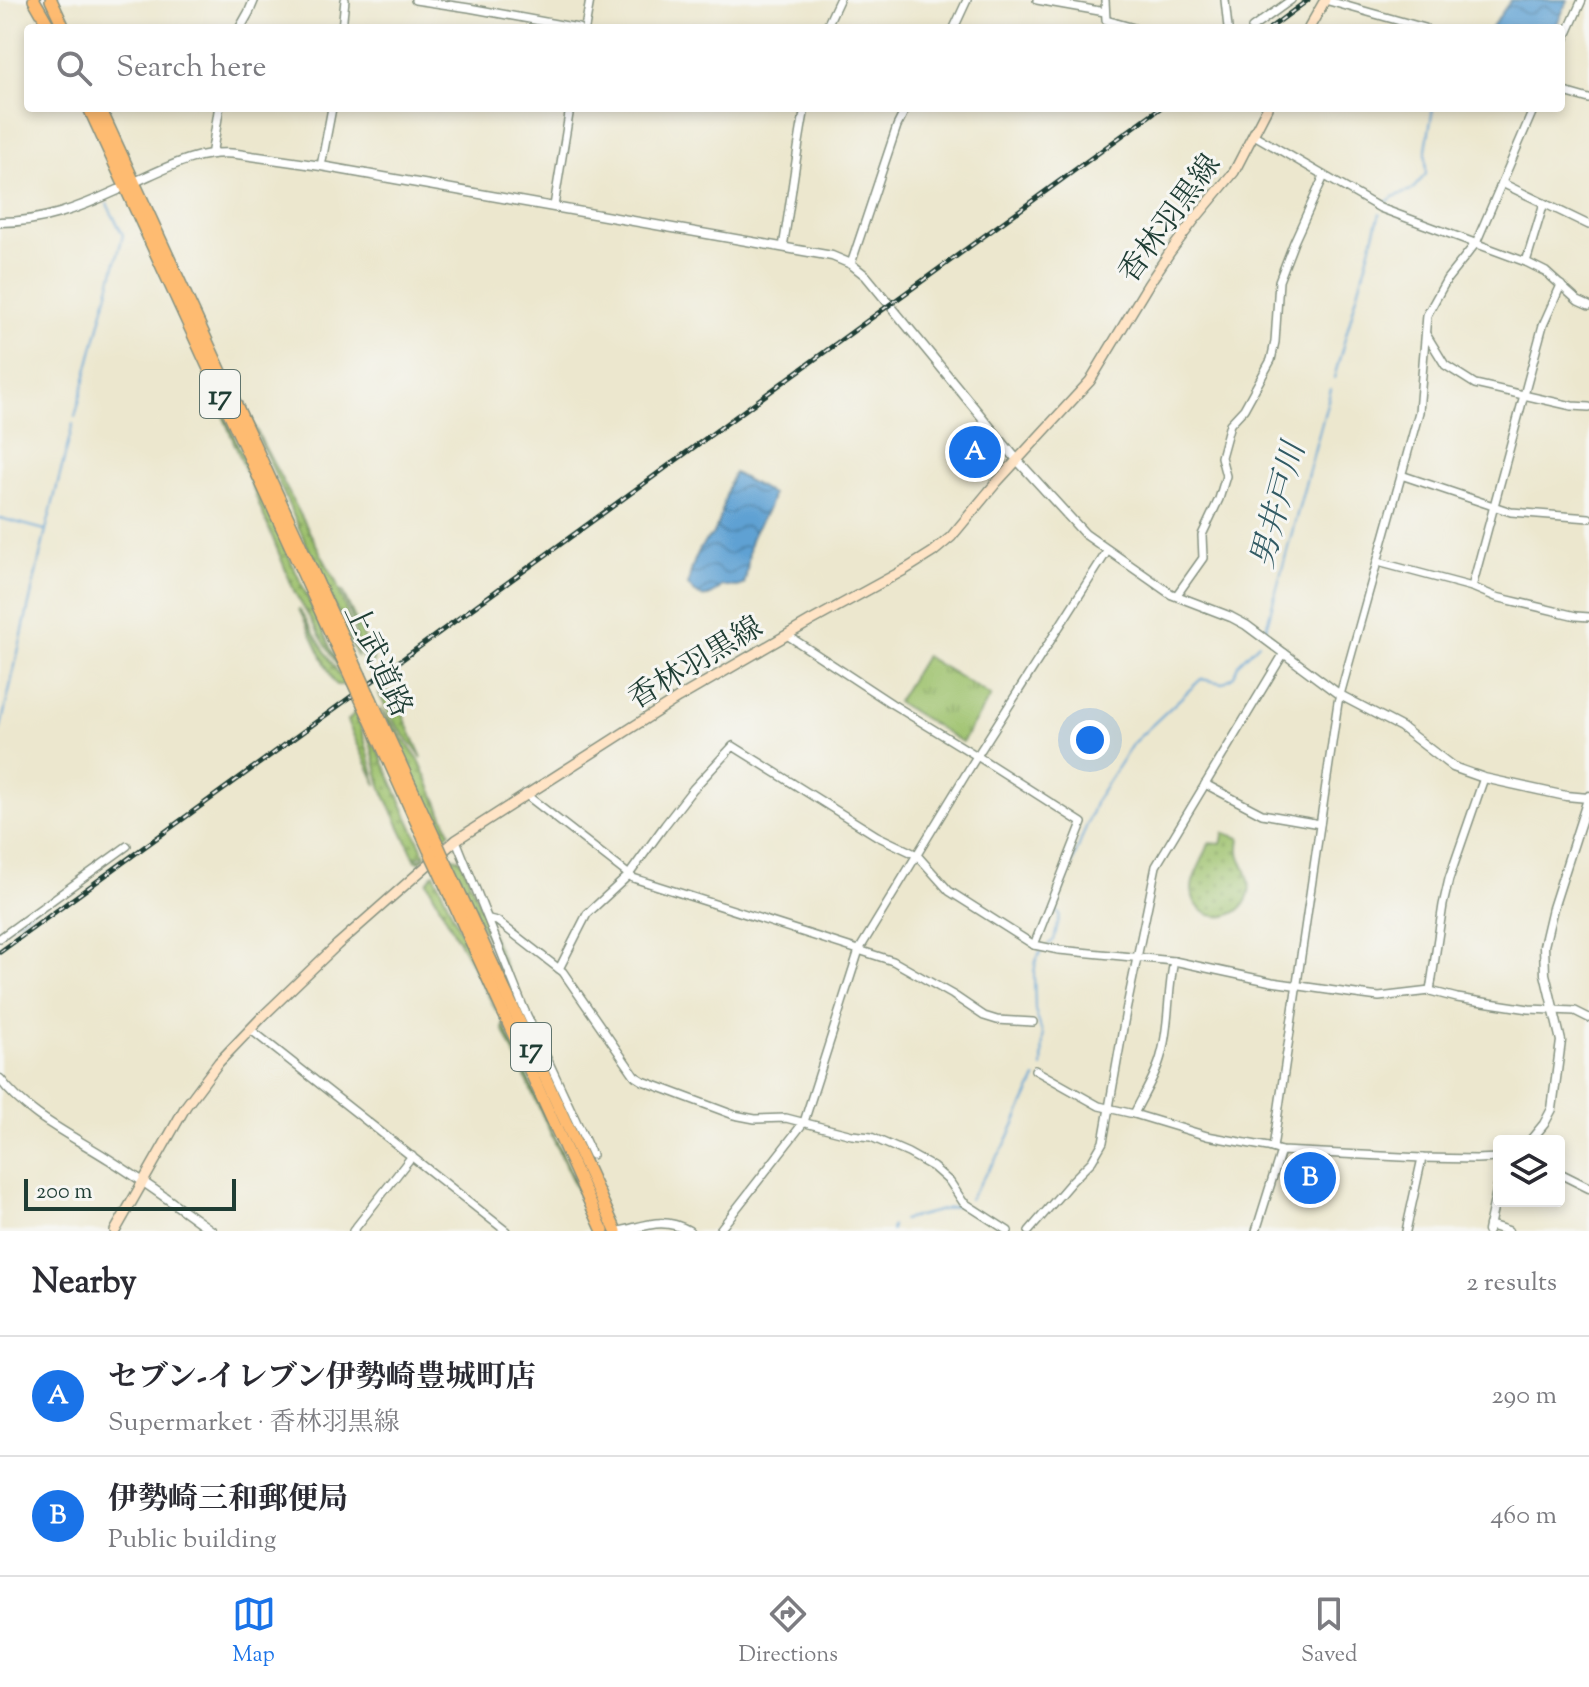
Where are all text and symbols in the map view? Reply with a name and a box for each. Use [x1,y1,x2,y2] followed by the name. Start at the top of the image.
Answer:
[24,24,1565,112] search box
[52,46,96,90] icon: search
[116,47,266,90] text: Search here
[1110,146,1233,293] street label: 香林羽黒線
[200,370,240,418] road number: 17
[949,422,1001,482] pin: A
[1241,435,1319,574] water label: 男井戸川
[332,598,422,725] street label: 上武道路
[621,607,772,721] street label: 香林羽黒線
[1070,720,1110,760] your location
[511,1023,551,1071] road number: 17
[1493,1135,1565,1207] map controls
[1493,1135,1565,1207] button: layers
[1284,1148,1336,1208] pin: B
[24,1175,236,1211] scale bar
[36,1177,92,1209] text: 200 m
[32,1259,137,1308] text: Nearby
[1466,1265,1557,1302] text: 2 results
[108,1357,536,1400] text: セブン-イレブン伊勢崎豊城町店
[47,1378,69,1415] text: A
[1491,1378,1557,1415] text: 290 m
[108,1405,400,1442] text: Supermarket · 香林羽黒線
[108,1479,348,1522] text: 伊勢崎三和郵便局
[50,1498,66,1535] text: B
[1490,1498,1557,1535] text: 460 m
[108,1522,276,1559] text: Public building
[232,1592,276,1672] tab: Map
[739,1592,838,1672] tab: Directions
[1301,1592,1357,1672] tab: Saved

